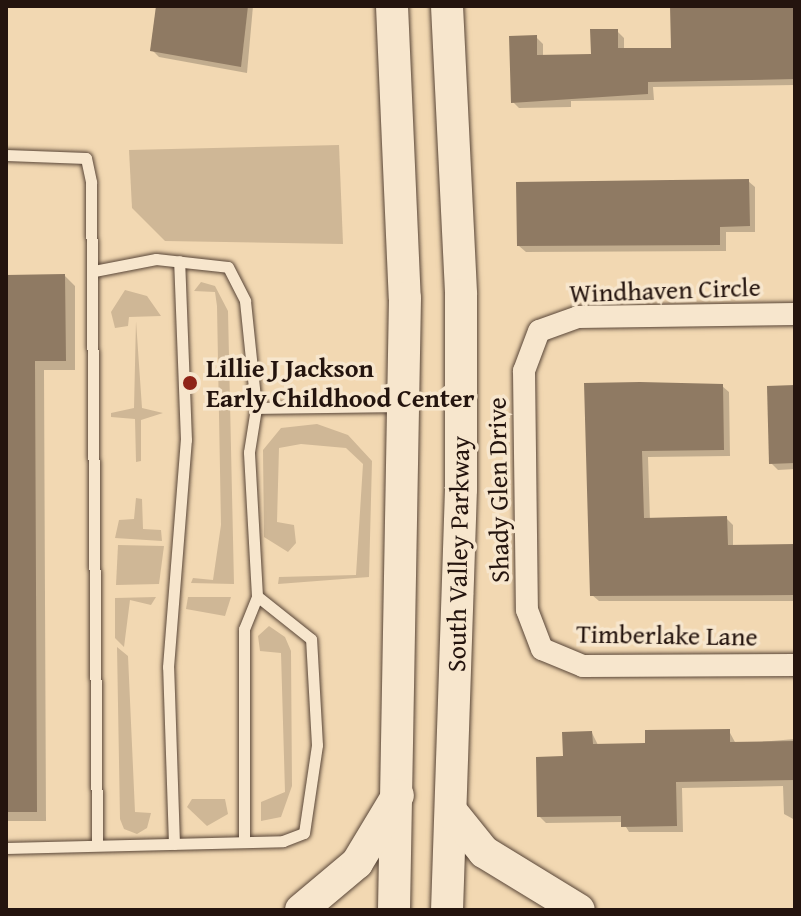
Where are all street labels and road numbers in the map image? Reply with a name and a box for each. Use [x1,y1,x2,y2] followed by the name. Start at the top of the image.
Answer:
[569,271,761,309] street label: Windhaven Circle
[481,397,515,583] street label: Shady Glen Drive
[440,436,476,672] street label: South Valley Parkway
[576,618,758,652] street label: Timberlake Lane

